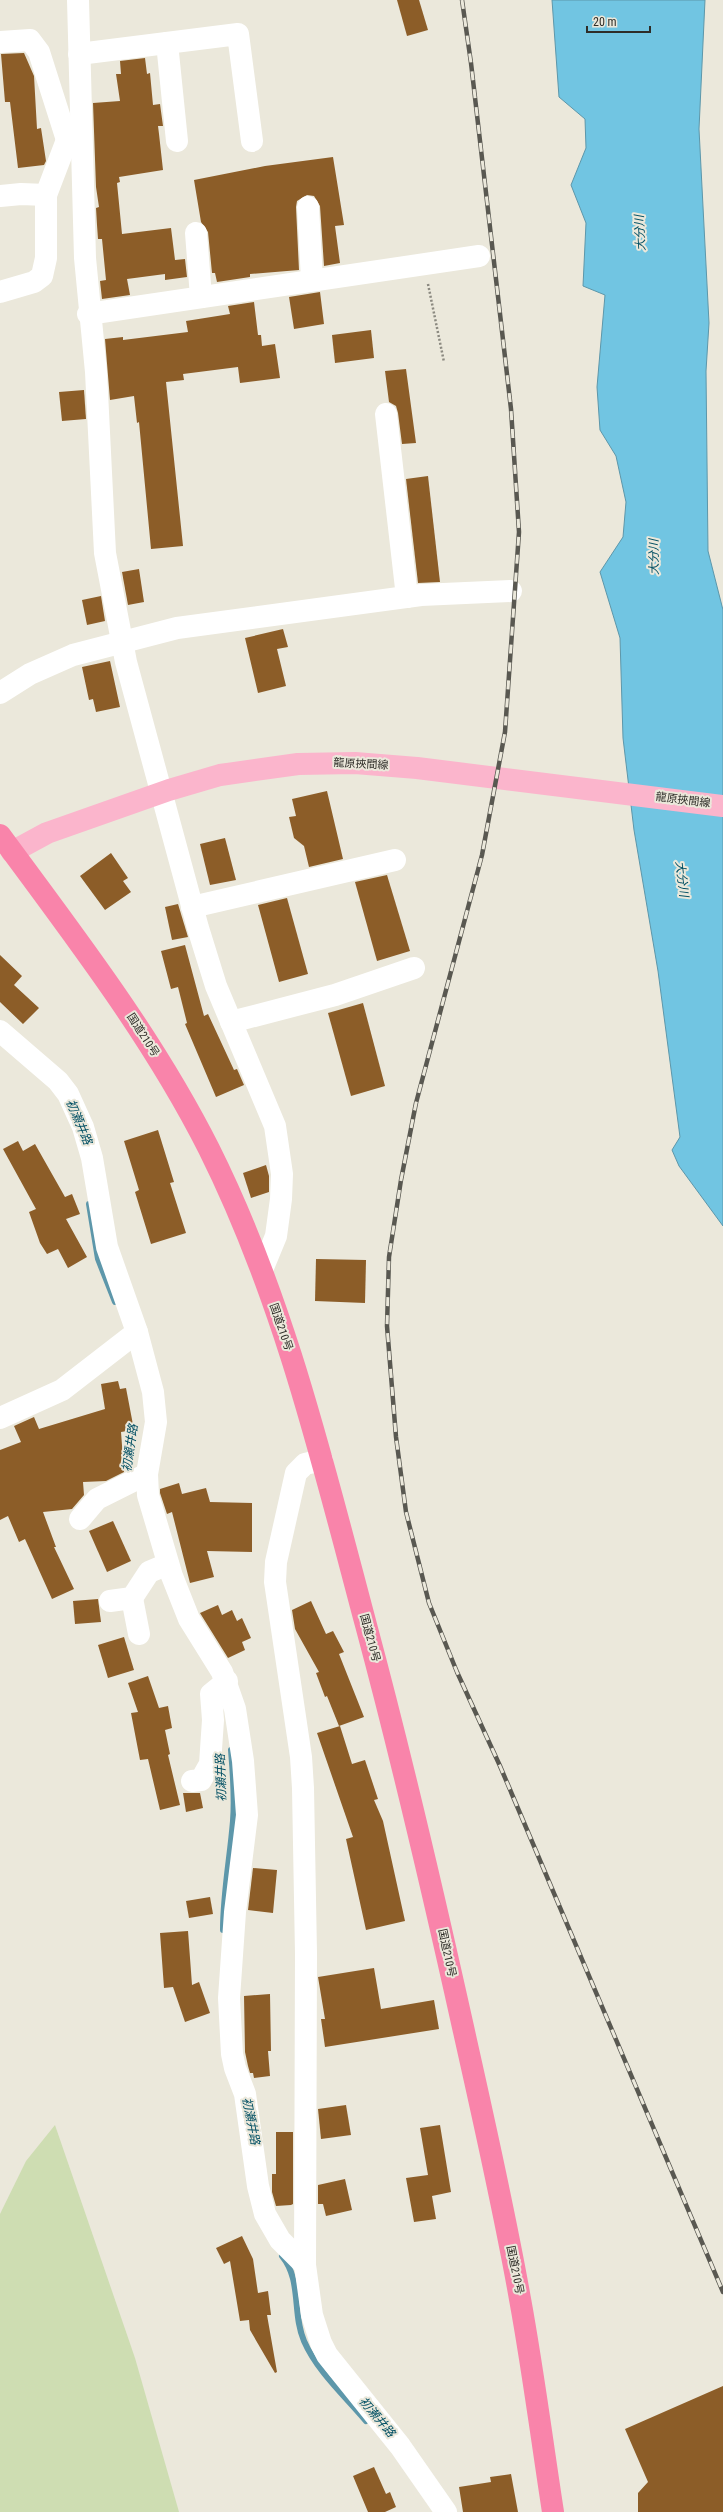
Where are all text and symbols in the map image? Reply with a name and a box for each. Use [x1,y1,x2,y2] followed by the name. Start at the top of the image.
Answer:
[587,8,650,34] scale bar
[593,15,617,29] text: 20 m
[632,213,648,251] water label: 大分川
[647,537,661,575] water label: 大分川
[333,756,389,772] street label: 龍原挾間線
[655,790,711,810] street label: 龍原挾間線
[673,860,691,900] water label: 大分川
[124,1011,162,1059] street label: 国道210号
[63,1097,95,1148] water label: 初瀬井路
[267,1302,295,1352] street label: 国道210号
[120,1422,140,1473] water label: 初瀬井路
[357,1613,383,1663] street label: 国道210号
[213,1753,229,1802] water label: 初瀬井路
[436,1928,458,1978] street label: 国道210号
[240,2096,263,2147] water label: 初瀬井路
[504,2245,526,2295] street label: 国道210号
[356,2394,398,2441] water label: 初瀬井路

